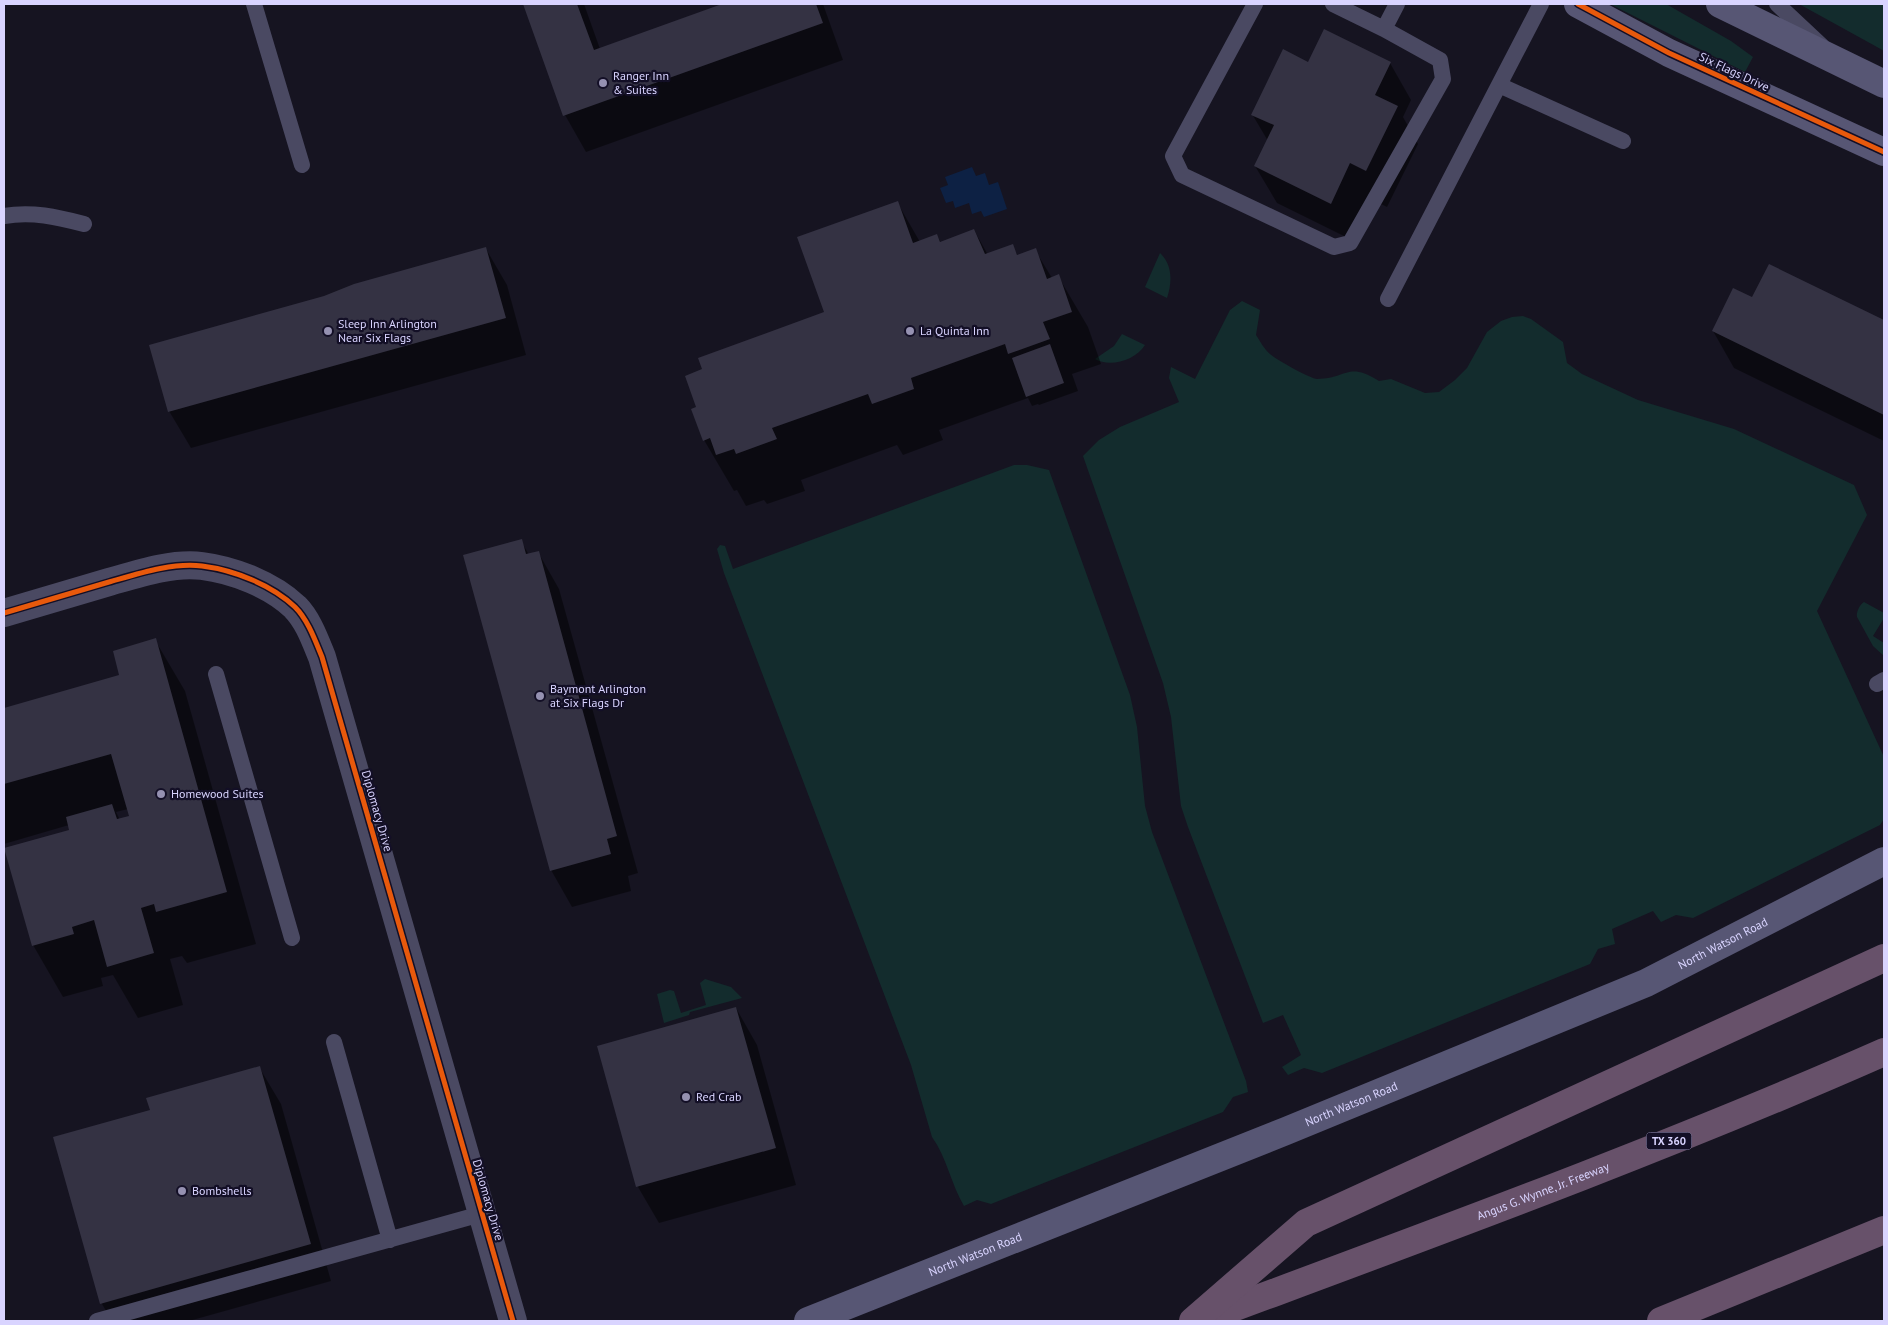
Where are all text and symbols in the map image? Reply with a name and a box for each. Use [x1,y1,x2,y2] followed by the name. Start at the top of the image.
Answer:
[1697,49,1772,94] street label: Six Flags Drive
[613,68,669,97] place label: Ranger Inn & Suites
[597,77,609,89] marker: Ranger Inn & Suites
[338,316,437,345] place label: Sleep Inn Arlington Near Six Flags
[920,323,989,338] place label: La Quinta Inn
[322,325,334,337] marker: Sleep Inn Arlington Near Six Flags
[904,325,916,337] marker: La Quinta Inn
[550,681,646,710] place label: Baymont Arlington at Six Flags Dr
[534,690,546,702] marker: Baymont Arlington at Six Flags Dr
[359,769,396,853] street label: Diplomacy Drive
[171,786,264,801] place label: Homewood Suites
[155,788,167,800] marker: Homewood Suites
[1675,914,1770,972] street label: North Watson Road
[1303,1078,1400,1129] street label: North Watson Road
[696,1089,741,1104] place label: Red Crab
[680,1091,692,1103] marker: Red Crab
[1646,1132,1692,1150] road number: TX 360
[470,1158,507,1242] street label: Diplomacy Drive
[1474,1158,1612,1223] street label: Angus G. Wynne, Jr. Freeway
[192,1183,251,1198] place label: Bombshells
[176,1185,188,1197] marker: Bombshells
[926,1229,1024,1279] street label: North Watson Road

